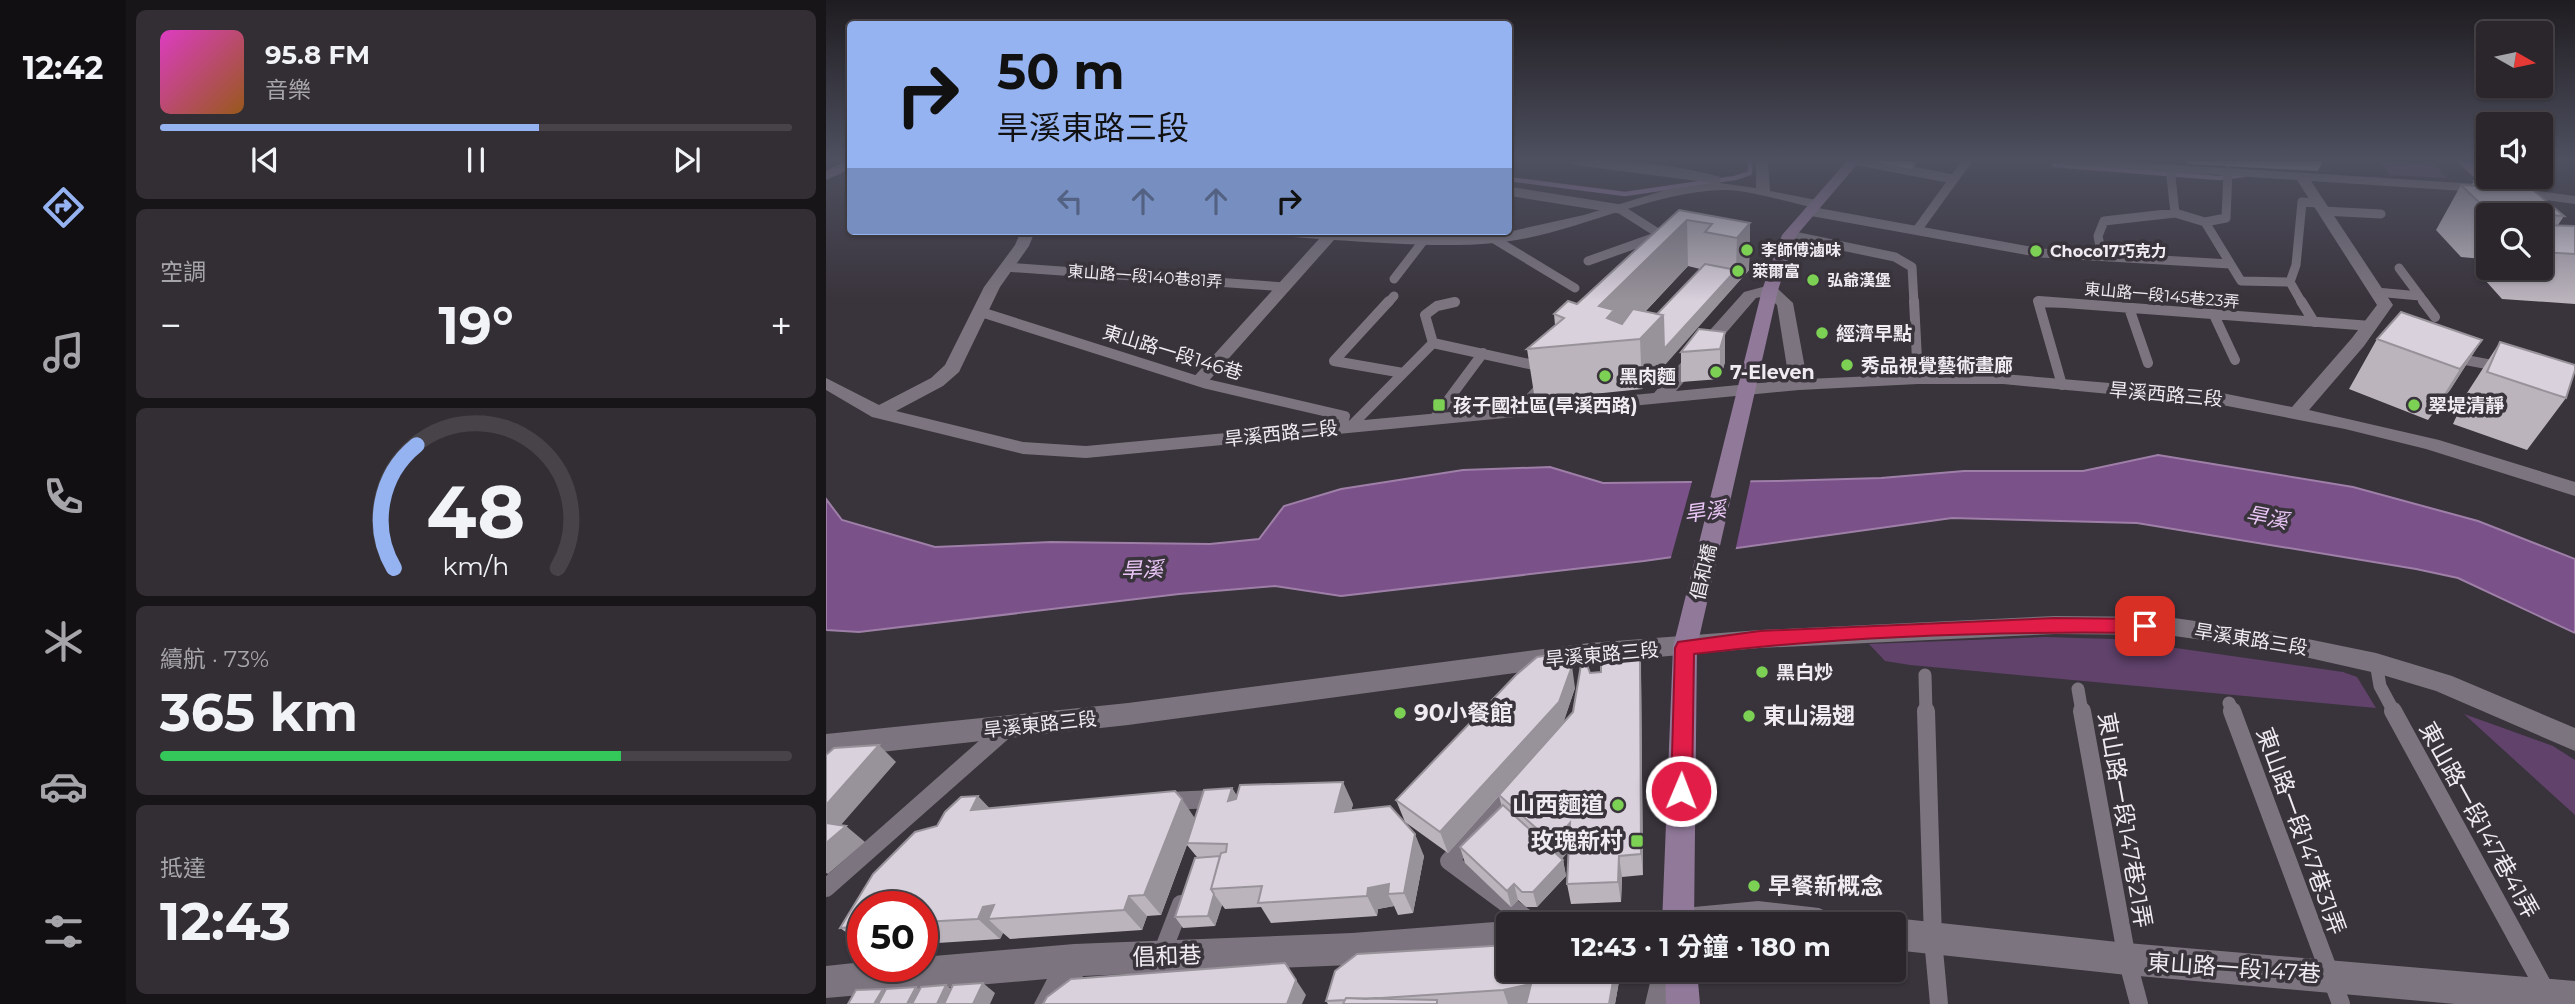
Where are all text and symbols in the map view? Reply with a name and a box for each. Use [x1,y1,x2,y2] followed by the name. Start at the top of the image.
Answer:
[2476,21,2553,98] north arrow
[2476,21,2553,280] map controls
[265,39,370,71] text: 95.8 FM
[997,42,1125,101] text: 50 m
[23,48,103,87] text: 12:42
[882,49,973,140] icon: right
[265,76,311,104] text: 音樂
[997,108,1189,147] text: 旱溪東路三段
[2476,112,2553,189] button: sound
[246,141,284,179] icon: previous
[457,141,495,179] icon: pause
[668,141,706,179] icon: next
[1051,182,1089,220] icon: left
[1124,182,1162,220] icon: ahead
[1197,182,1235,220] icon: ahead
[1270,182,1308,220] icon: right
[39,183,88,232] icon: directions
[2476,203,2553,280] button: search
[1761,241,1841,260] place label: 李師傅滷味
[1739,242,1755,258] marker: 李師傅滷味
[2050,242,2167,261] place label: Choco17巧克力
[2028,243,2044,259] marker: Choco17巧克力
[160,258,206,286] text: 空調
[1067,262,1223,291] street label: 東山路一段140巷81弄
[1752,262,1800,281] place label: 萊爾富
[1730,263,1746,279] marker: 萊爾富
[1827,271,1891,290] place label: 弘爺漢堡
[1805,272,1821,288] marker: 弘爺漢堡
[2084,279,2240,312] street label: 東山路一段145巷23弄
[438,294,514,357] text: 19°
[160,302,182,349] text: −
[770,302,792,349] text: +
[1100,320,1246,385] street label: 東山路一段146巷
[1836,322,1912,345] place label: 經濟早點
[1814,325,1830,341] marker: 經濟早點
[39,328,88,377] icon: music
[1861,354,2013,377] place label: 秀品視覺藝術畫廊
[1839,357,1855,373] marker: 秀品視覺藝術畫廊
[1730,361,1815,384] place label: 7-Eleven
[1708,364,1724,380] marker: 7-Eleven
[1619,365,1676,388] place label: 黑肉麵
[1597,368,1613,384] marker: 黑肉麵
[2108,378,2224,411] street label: 旱溪西路三段
[1453,394,1638,417] place label: 孩子國社區(旱溪西路)
[2428,394,2504,417] place label: 翠堤清靜
[1431,397,1447,413] marker: 孩子國社區(旱溪西路)
[2406,397,2422,413] marker: 翠堤清靜
[1223,416,1339,451] street label: 旱溪西路二段
[427,468,525,556] text: 48
[39,472,88,521] icon: phone
[1682,496,1730,527] water label: 旱溪
[2244,501,2293,534] water label: 旱溪
[1686,542,1721,602] street label: 倡和橋
[443,551,509,581] text: km/h
[1121,556,1166,583] water label: 旱溪
[2115,596,2175,656] pin
[2126,607,2164,645] icon: arrive
[39,617,88,666] icon: climate
[2193,619,2309,660] street label: 旱溪東路三段
[1544,638,1660,671] street label: 旱溪東路三段
[160,645,269,673] text: 續航 · 73%
[1776,661,1833,684] place label: 黑白炒
[1754,664,1770,680] marker: 黑白炒
[160,681,358,744] text: 365 km
[1414,699,1513,727] place label: 90小餐館
[1763,702,1855,730] place label: 東山湯翅
[1392,705,1408,721] marker: 90小餐館
[982,707,1098,742] street label: 旱溪東路三段
[1741,708,1757,724] marker: 東山湯翅
[2092,710,2158,930] street label: 東山路一段147巷21弄
[2413,717,2545,923] street label: 東山路一段147巷41弄
[2251,724,2351,938] street label: 東山路一段147巷31弄
[1644,754,1718,828] position arrow
[39,762,88,811] icon: car
[1512,791,1604,819] place label: 山西麵道
[1610,797,1626,813] marker: 山西麵道
[1531,827,1623,855] place label: 玫瑰新村
[1629,833,1645,849] marker: 玫瑰新村
[160,854,206,882] text: 抵達
[1768,872,1883,900] place label: 早餐新概念
[1746,878,1762,894] marker: 早餐新概念
[160,890,291,953] text: 12:43
[847,891,938,982] speed limit sign: 50
[39,907,88,956] icon: filters
[1571,931,1831,963] text: 12:43 · 1 分鐘 · 180 m
[1132,941,1202,971] street label: 倡和巷
[2146,948,2322,988] street label: 東山路一段147巷

